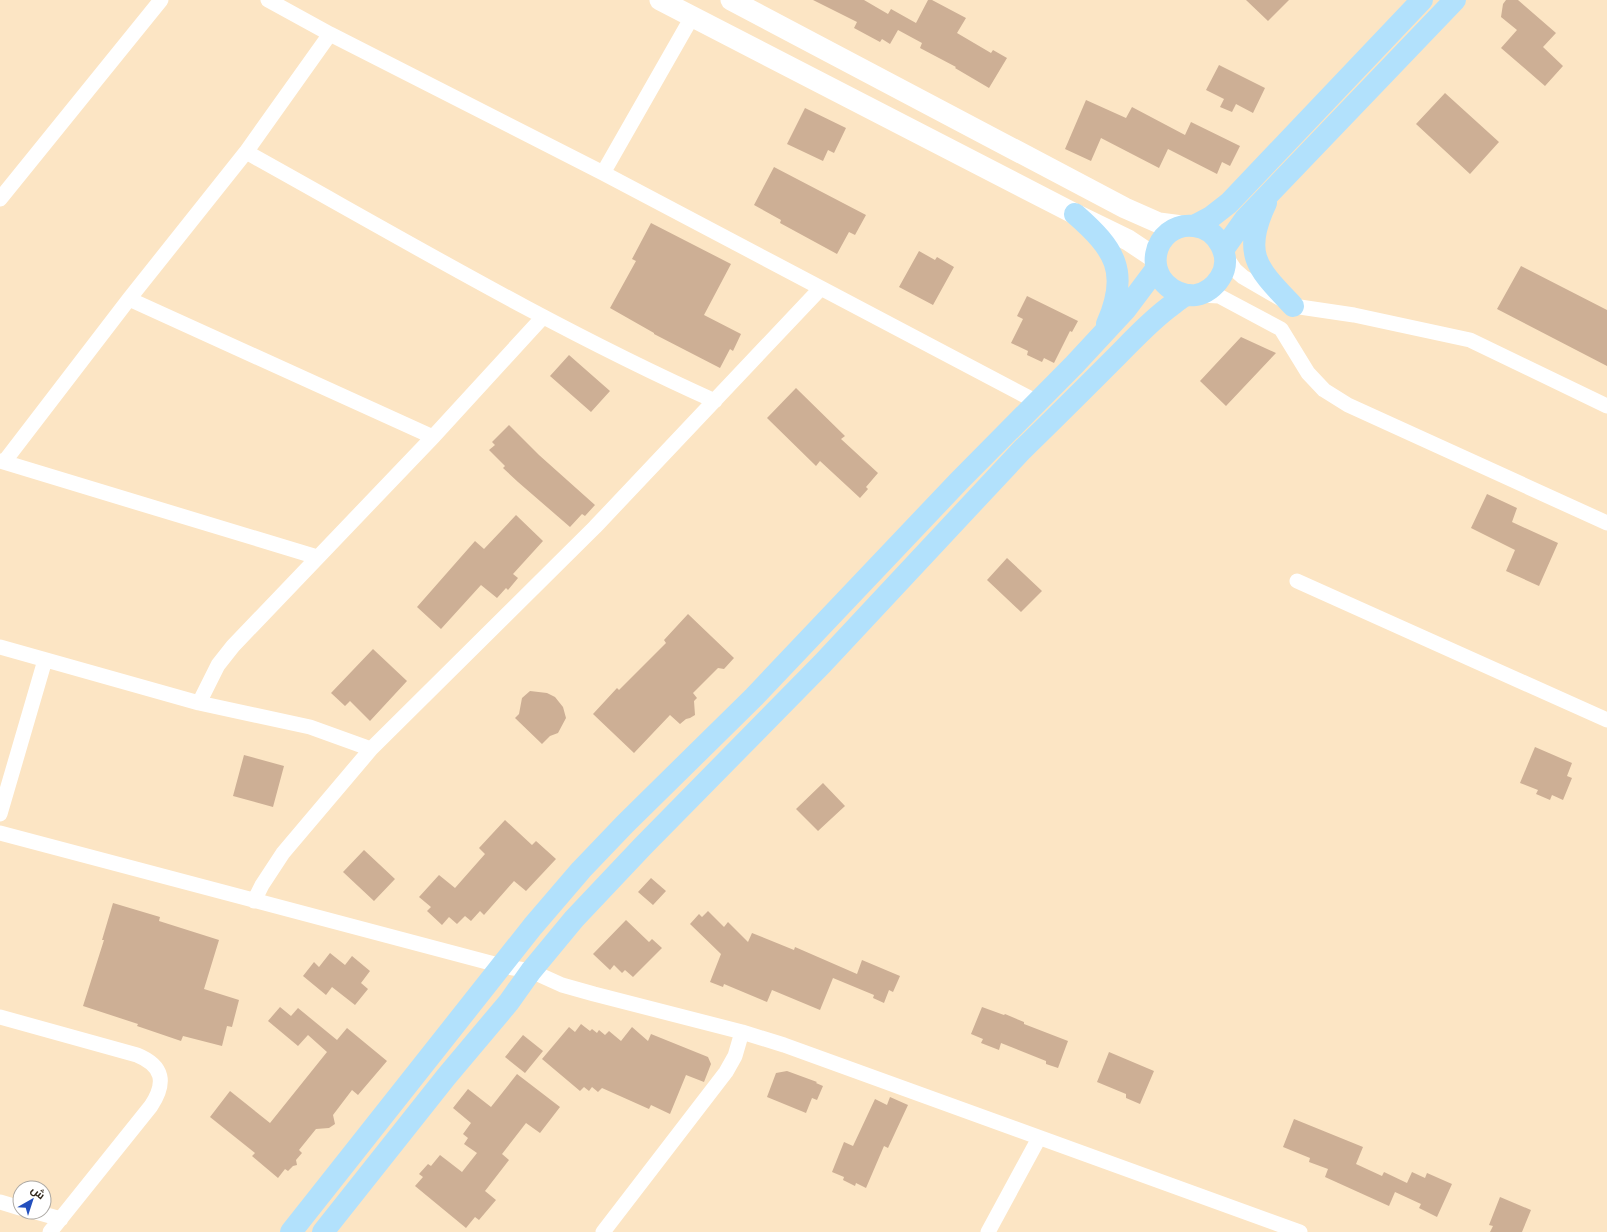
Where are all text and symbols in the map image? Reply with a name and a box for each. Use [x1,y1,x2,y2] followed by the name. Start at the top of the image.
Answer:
[12,1180,52,1220] north arrow
[28,1183,48,1202] text: ش

